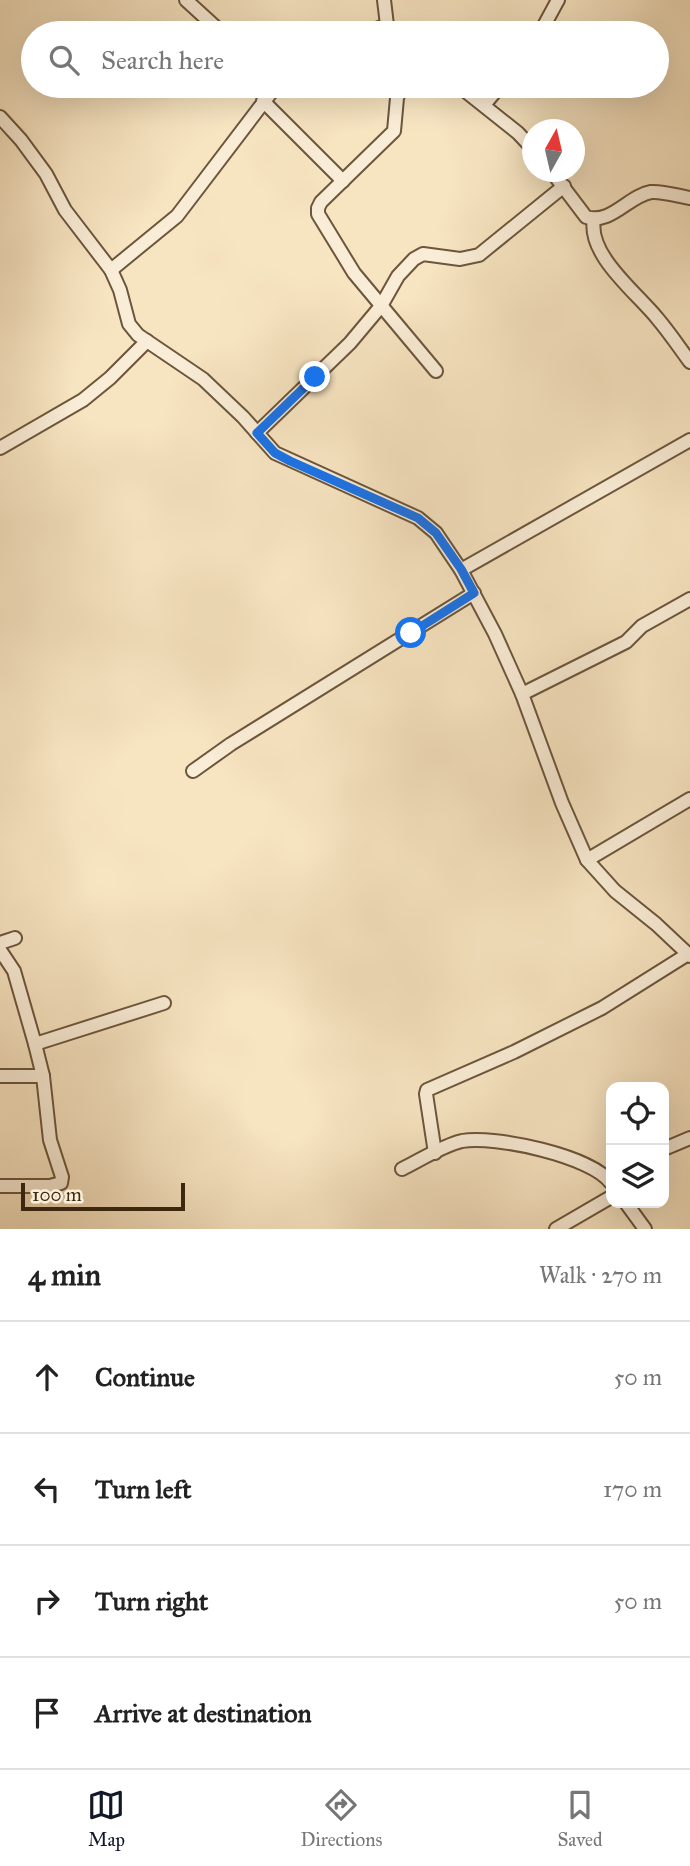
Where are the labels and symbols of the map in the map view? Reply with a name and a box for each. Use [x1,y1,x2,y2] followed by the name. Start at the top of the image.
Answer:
[522,119,585,182] north arrow
[299,361,330,392] route end
[395,617,426,648] route start
[21,1180,186,1212] scale bar

